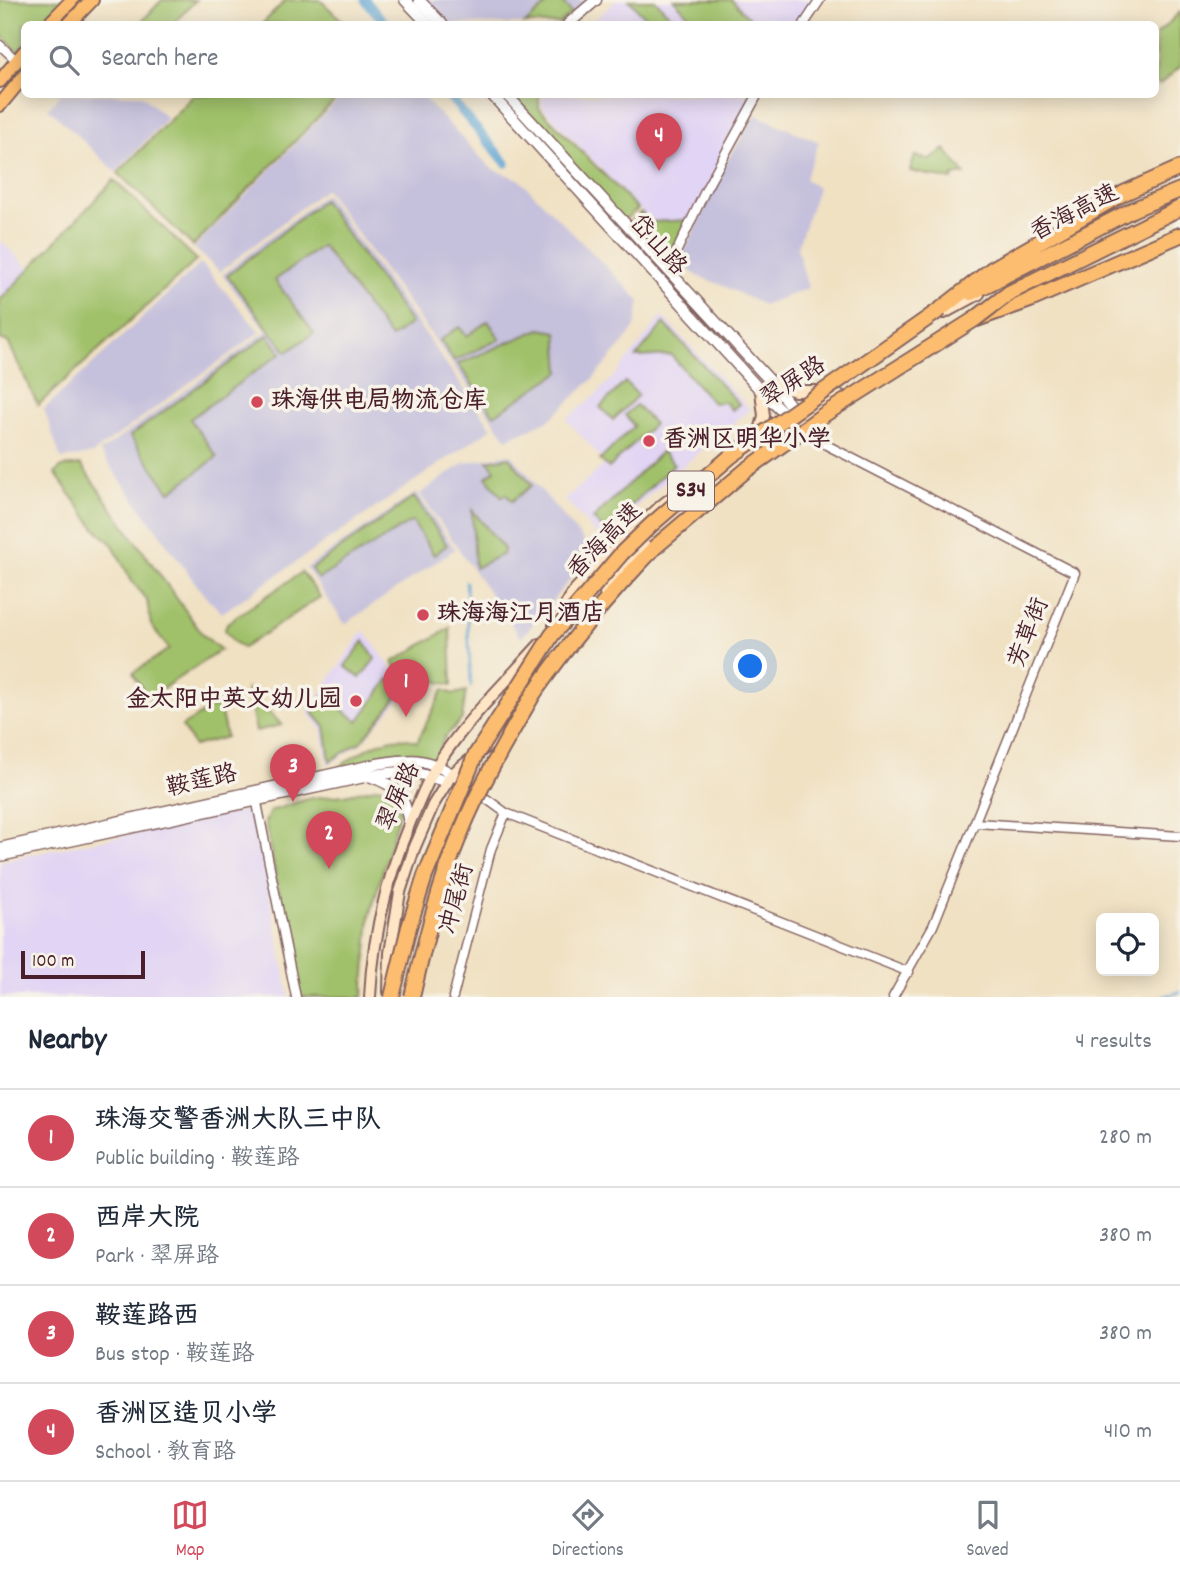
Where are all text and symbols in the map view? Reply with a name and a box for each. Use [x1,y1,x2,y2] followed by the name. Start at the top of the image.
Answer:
[21,21,1159,98] search box
[45,41,83,79] icon: search
[101,41,219,78] text: Search here
[636,113,682,171] pin: 4
[1025,177,1125,251] street label: 香海高速
[620,208,694,284] street label: 岱山路
[755,349,833,417] street label: 翠屏路
[271,385,487,419] place label: 珠海供电局物流仓库
[249,394,265,410] marker: 珠海供电局物流仓库
[663,424,831,458] place label: 香洲区明华小学
[641,433,657,449] marker: 香洲区明华小学
[668,471,714,510] road number: S34
[560,496,652,588] street label: 香海高速
[1001,593,1059,673] street label: 芳草街
[437,598,605,632] place label: 珠海海江月酒店
[415,607,431,623] marker: 珠海海江月酒店
[733,649,767,683] your location
[383,659,429,717] pin: 1
[126,684,342,718] place label: 金太阳中英文幼儿园
[348,693,364,709] marker: 金太阳中英文幼儿园
[270,744,316,802] pin: 3
[163,757,241,807] street label: 鞍莲路
[370,757,430,837] street label: 翠屏路
[306,811,352,869] pin: 2
[432,860,484,938] street label: 冲尾街
[1096,913,1159,976] map controls
[1096,913,1159,976] button: locate
[21,948,145,980] scale bar
[32,949,74,976] text: 100 m
[28,1021,106,1064] text: Nearby
[1075,1026,1152,1059] text: 4 results
[95,1103,381,1140] text: 珠海交警香洲大队三中队
[48,1122,54,1155] text: 1
[1099,1122,1152,1155] text: 280 m
[95,1143,300,1176] text: Public building · 鞍莲路
[95,1201,199,1238] text: 西岸大院
[46,1220,56,1253] text: 2
[1099,1220,1152,1253] text: 380 m
[95,1241,219,1274] text: Park · 翠屏路
[95,1299,199,1336] text: 鞍莲路西
[46,1318,56,1351] text: 3
[1099,1318,1152,1351] text: 380 m
[95,1339,255,1372] text: Bus stop · 鞍莲路
[95,1397,277,1434] text: 香洲区造贝小学
[46,1416,56,1449] text: 4
[1104,1416,1152,1449] text: 410 m
[95,1437,236,1470] text: School · 教育路
[171,1496,209,1565] tab: Map
[552,1496,624,1565] tab: Directions
[966,1496,1009,1565] tab: Saved

